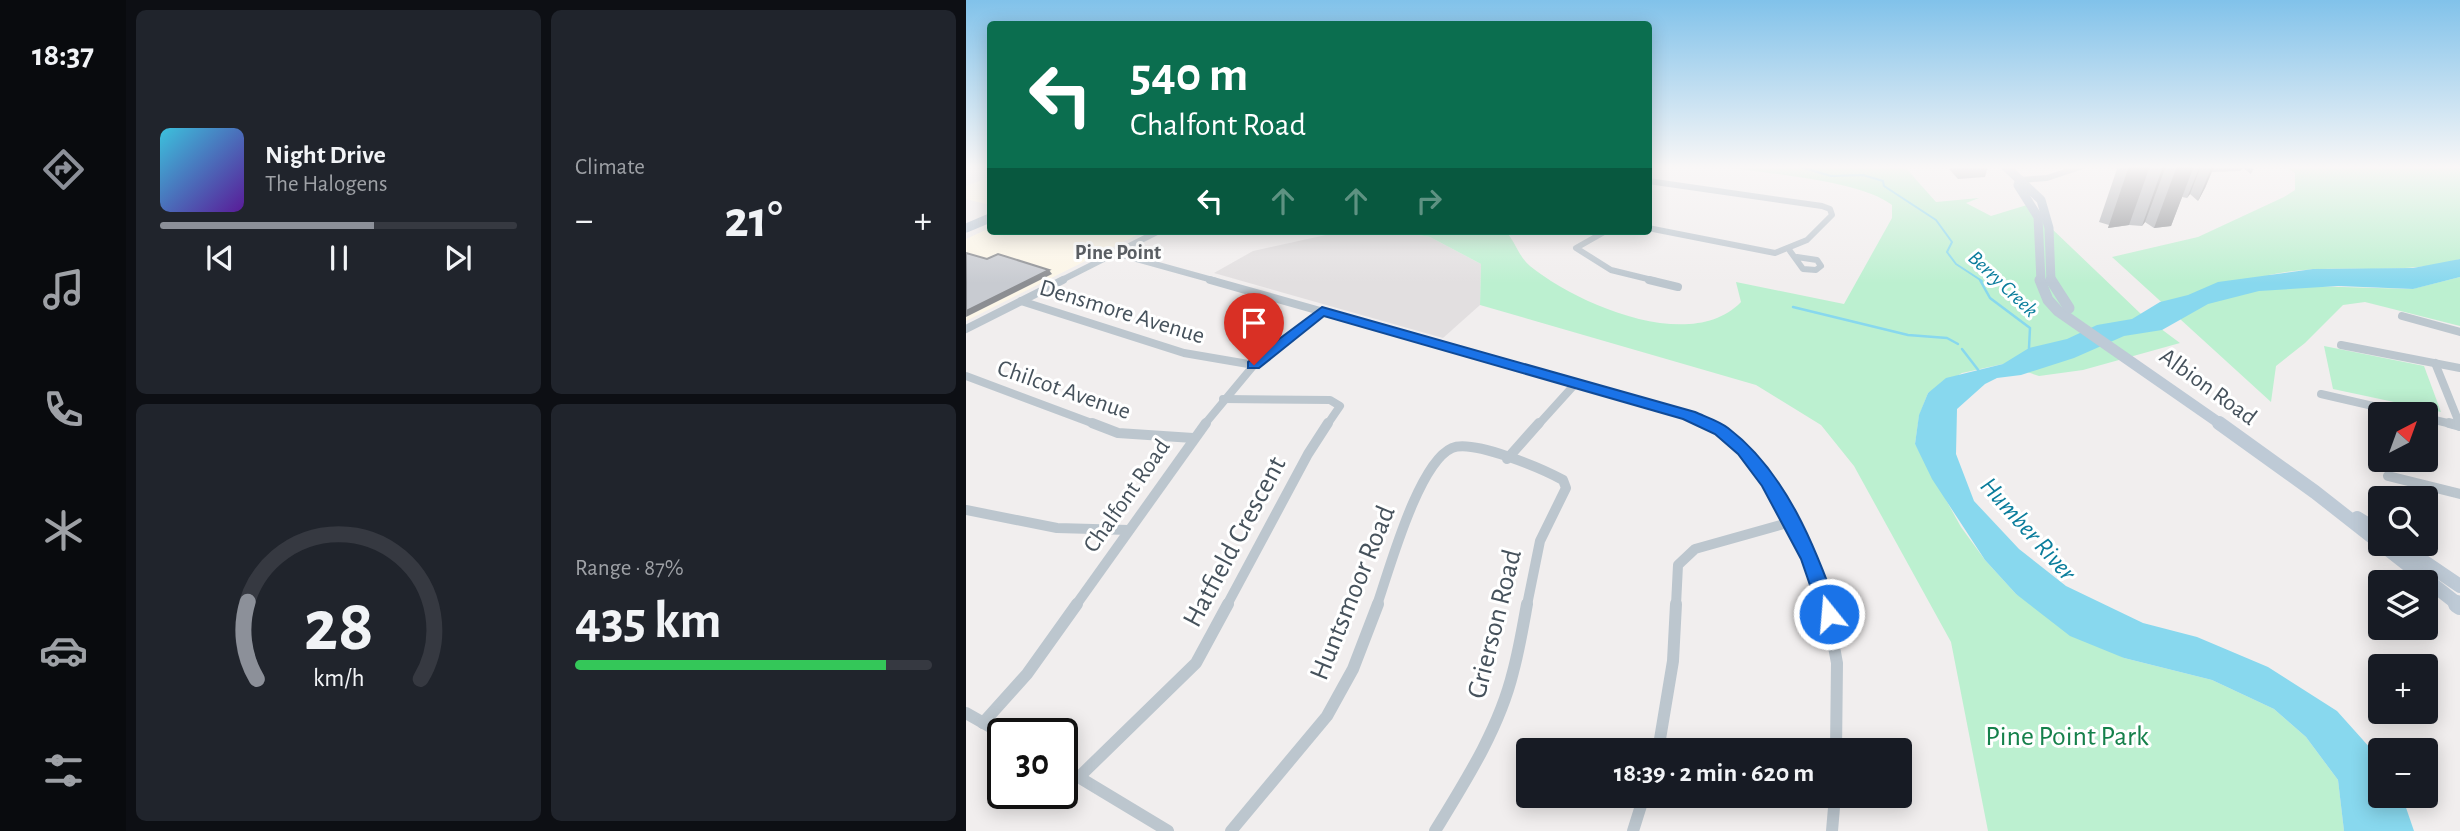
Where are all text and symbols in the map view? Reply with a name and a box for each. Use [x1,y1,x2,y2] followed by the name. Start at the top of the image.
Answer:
[32,39,94,71] text: 18:37
[1015,49,1106,140] icon: left
[1130,51,1248,100] text: 540 m
[1130,109,1306,141] text: Chalfont Road
[265,142,386,168] text: Night Drive
[39,145,88,194] icon: directions
[575,156,645,179] text: Climate
[265,173,387,196] text: The Halogens
[1191,182,1229,220] icon: left
[1264,182,1302,220] icon: ahead
[1337,182,1375,220] icon: ahead
[1410,182,1448,220] icon: right
[724,194,783,246] text: 21°
[575,202,593,240] text: −
[914,202,932,240] text: +
[201,239,239,277] icon: previous
[320,239,358,277] icon: pause
[439,239,477,277] icon: next
[1075,242,1161,263] district label: Pine Point
[1964,247,2042,321] water label: Berry Creek
[39,265,88,314] icon: music
[1037,275,1207,349] street label: Densmore Avenue
[1224,293,1284,365] pin
[1235,304,1273,342] icon: arrive
[2155,344,2261,430] street label: Albion Road
[994,356,1134,424] street label: Chilcot Avenue
[39,385,88,434] icon: phone
[2368,402,2438,472] north arrow
[2368,402,2438,808] map controls
[1079,435,1175,557] street label: Chalfont Road
[1178,452,1292,632] street label: Hatfield Crescent
[1975,472,2082,587] water label: Humber River
[2368,486,2438,556] button: search
[1305,502,1401,684] street label: Huntsmoor Road
[39,506,88,555] icon: climate
[1463,547,1527,701] street label: Grierson Road
[575,557,684,580] text: Range · 87%
[2368,570,2438,640] button: layers
[1792,577,1866,651] position arrow
[303,591,374,664] text: 28
[575,595,722,647] text: 435 km
[39,626,88,675] icon: car
[2368,654,2438,724] button: +
[313,665,364,690] text: km/h
[987,718,1078,809] speed limit sign: 30
[1985,723,2149,751] park label: Pine Point Park
[2368,738,2438,808] button: −
[39,746,88,795] icon: filters
[1614,760,1814,786] text: 18:39 · 2 min · 620 m

